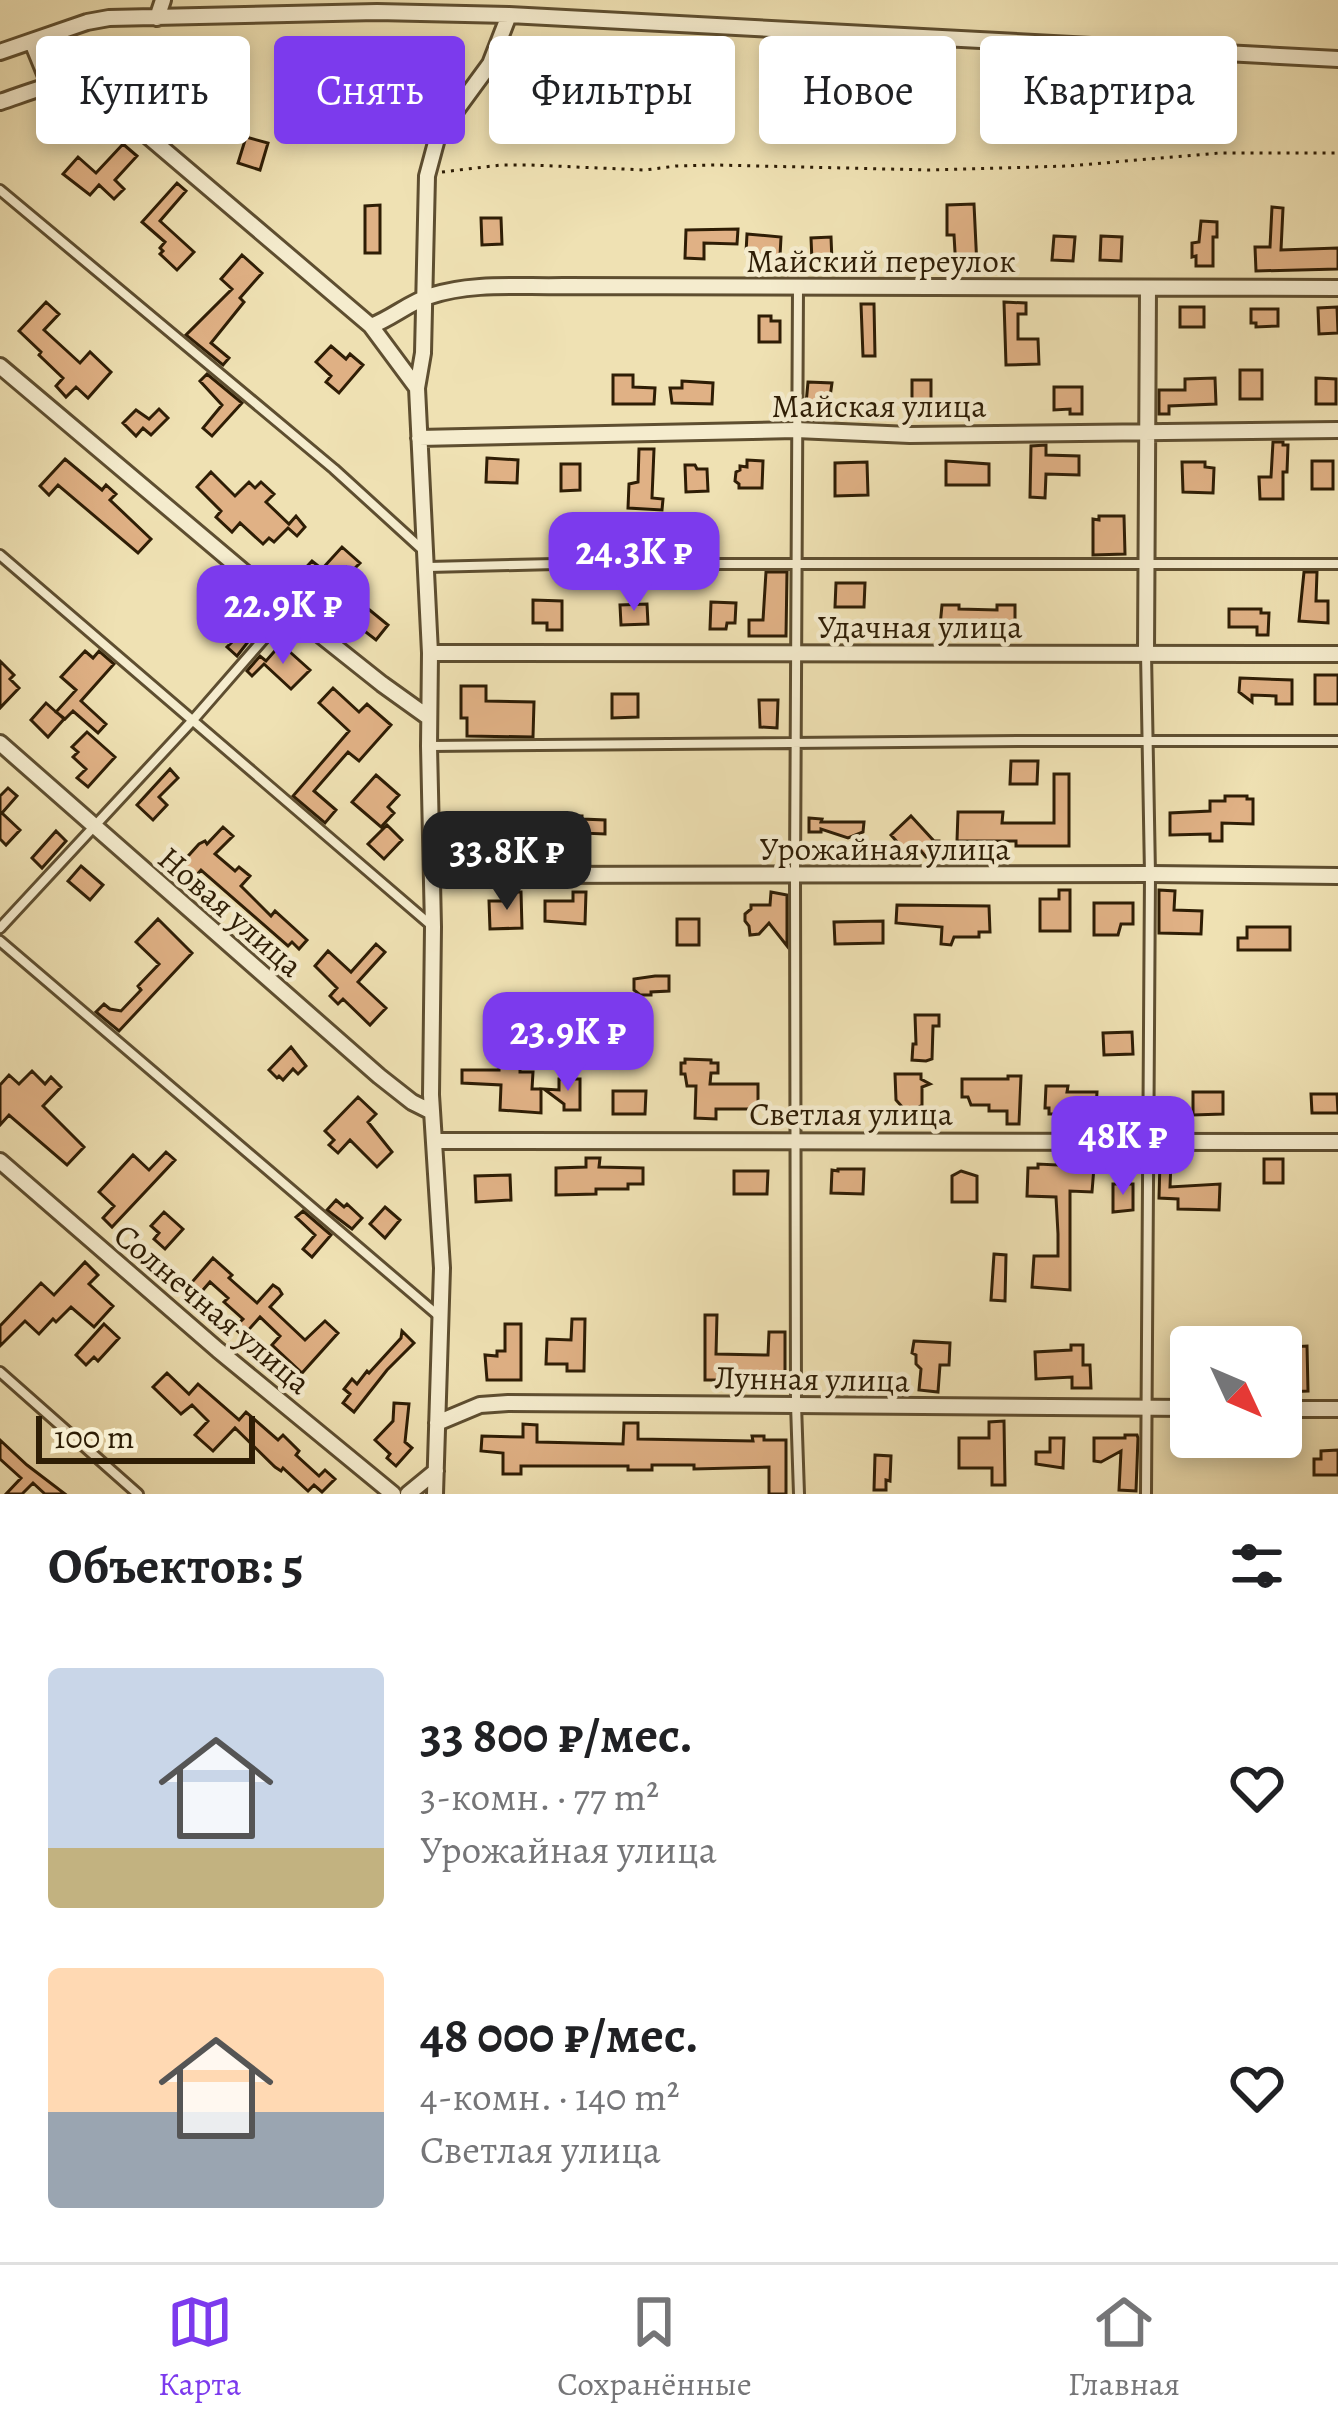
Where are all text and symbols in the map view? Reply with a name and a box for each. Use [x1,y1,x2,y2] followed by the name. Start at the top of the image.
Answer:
[36,36,250,144] chip: Купить
[274,36,465,144] chip: Снять
[489,36,735,144] chip: Фильтры
[759,36,956,144] chip: Новое
[980,36,1237,144] chip: Квартира
[746,238,1016,283] street label: Майский переулок
[772,383,987,428] street label: Майская улица
[523,512,745,614] pin: 24.3K ₽
[576,524,692,577] text: 24.3K ₽
[172,565,394,667] pin: 22.9K ₽
[224,577,342,630] text: 22.9K ₽
[818,604,1023,649] street label: Удачная улица
[396,811,618,913] pin: 33.8K ₽
[449,823,565,876] text: 33.8K ₽
[760,826,1011,871] street label: Урожайная улица
[149,836,313,987] street label: Новая улица
[457,992,679,1094] pin: 23.9K ₽
[510,1004,626,1057] text: 23.9K ₽
[749,1091,954,1136] street label: Светлая улица
[1039,1096,1207,1198] pin: 48K ₽
[1078,1108,1168,1161] text: 48K ₽
[105,1213,321,1405] street label: Солнечная улица
[1170,1326,1302,1458] north arrow
[1170,1326,1302,1458] map controls
[714,1354,911,1403] street label: Лунная улица
[36,1410,255,1463] scale bar
[54,1414,134,1459] text: 100 m
[48,1531,304,1601] text: Объектов: 5
[1224,1533,1290,1599] icon: filters
[420,1700,693,1770] text: 33 800 ₽/мес.
[144,1716,288,1860] icon: home
[1224,1755,1290,1821] icon: heart
[420,1770,659,1823] text: 3-комн. · 77 m²
[420,1823,717,1876] text: Урожайная улица
[420,2000,699,2070] text: 48 000 ₽/мес.
[144,2016,288,2160] icon: home
[1224,2055,1290,2121] icon: heart
[420,2070,680,2123] text: 4-комн. · 140 m²
[420,2123,661,2176] text: Светлая улица
[158,2289,241,2406] tab: Карта
[557,2289,752,2406] tab: Сохранённые
[1068,2289,1180,2406] tab: Главная

